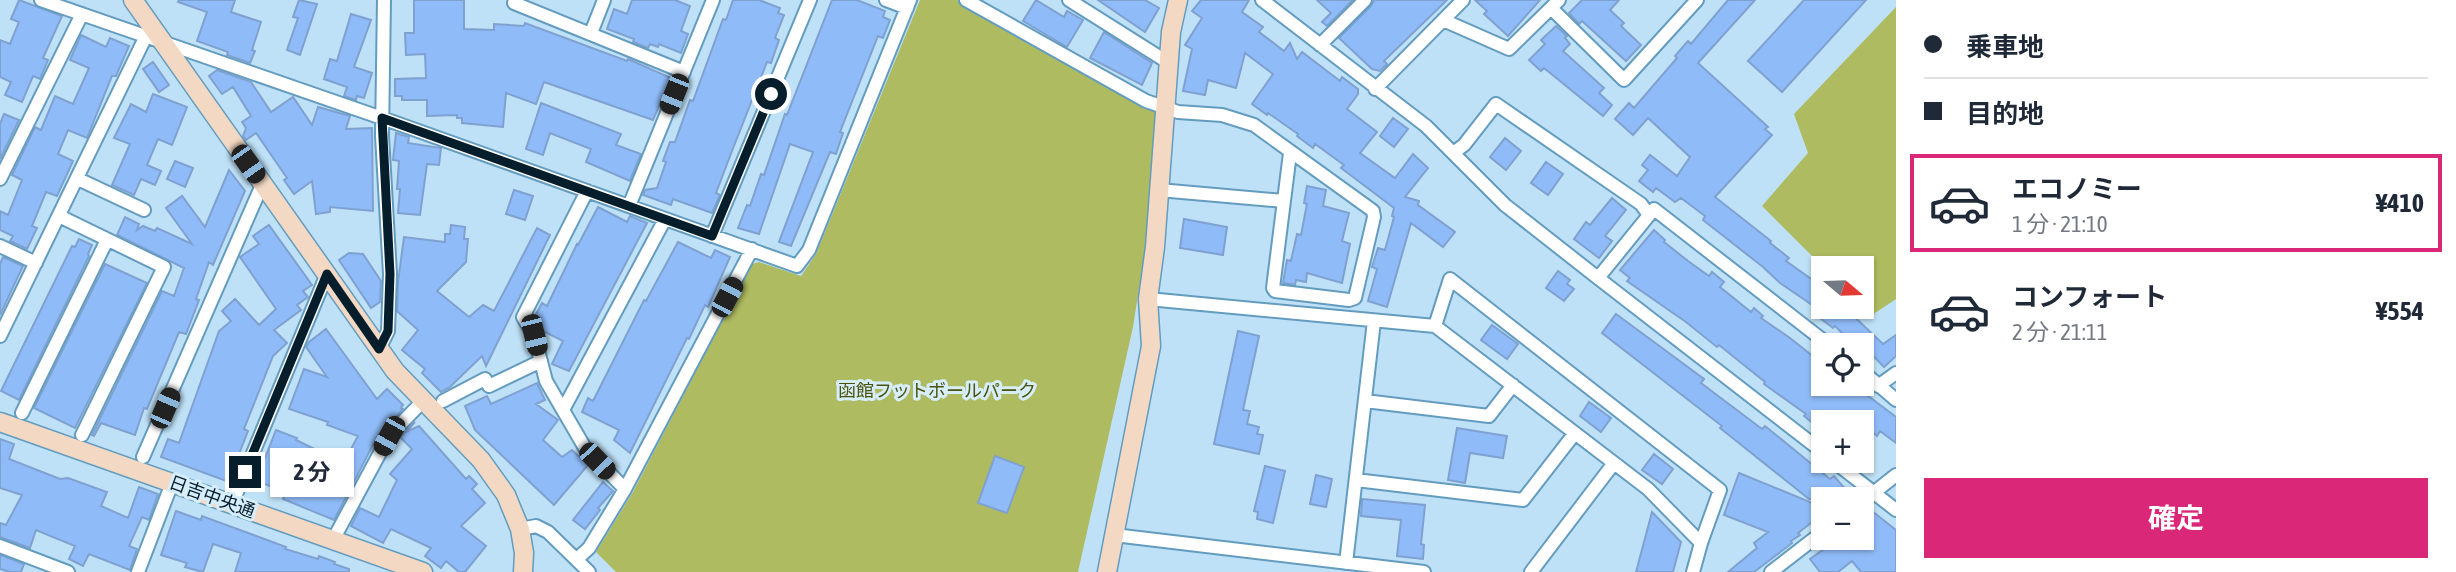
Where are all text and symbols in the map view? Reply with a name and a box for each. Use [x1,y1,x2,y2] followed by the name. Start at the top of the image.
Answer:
[1966,32,2044,62] text: 乗車地
[657,71,692,117] car
[755,78,787,110] route start
[1966,99,2044,129] text: 目的地
[228,141,269,187] car
[1928,172,1991,235] icon: car
[2012,174,2142,204] text: エコノミー
[2376,188,2424,218] text: ¥410
[2012,211,2108,237] text: 1 分 · 21:10
[1811,256,1874,318] north arrow
[1811,256,1874,550] map controls
[708,274,747,320] car
[1928,280,1991,343] icon: car
[2012,282,2167,312] text: コンフォート
[2376,296,2424,326] text: ¥554
[519,312,550,358] car
[2012,319,2108,345] text: 2 分 · 21:11
[1811,333,1874,396] button: locate
[838,380,1036,401] park label: 函館フットボールパーク
[148,385,183,431] car
[1811,410,1874,473] button: +
[370,413,409,459] car
[575,439,620,483] car
[270,448,354,496] callout: 2 分
[229,456,261,488] route end
[294,459,330,485] text: 2 分
[166,471,258,522] street label: 日吉中央通
[1924,478,2428,558] button: 確定
[1811,487,1874,550] button: −

